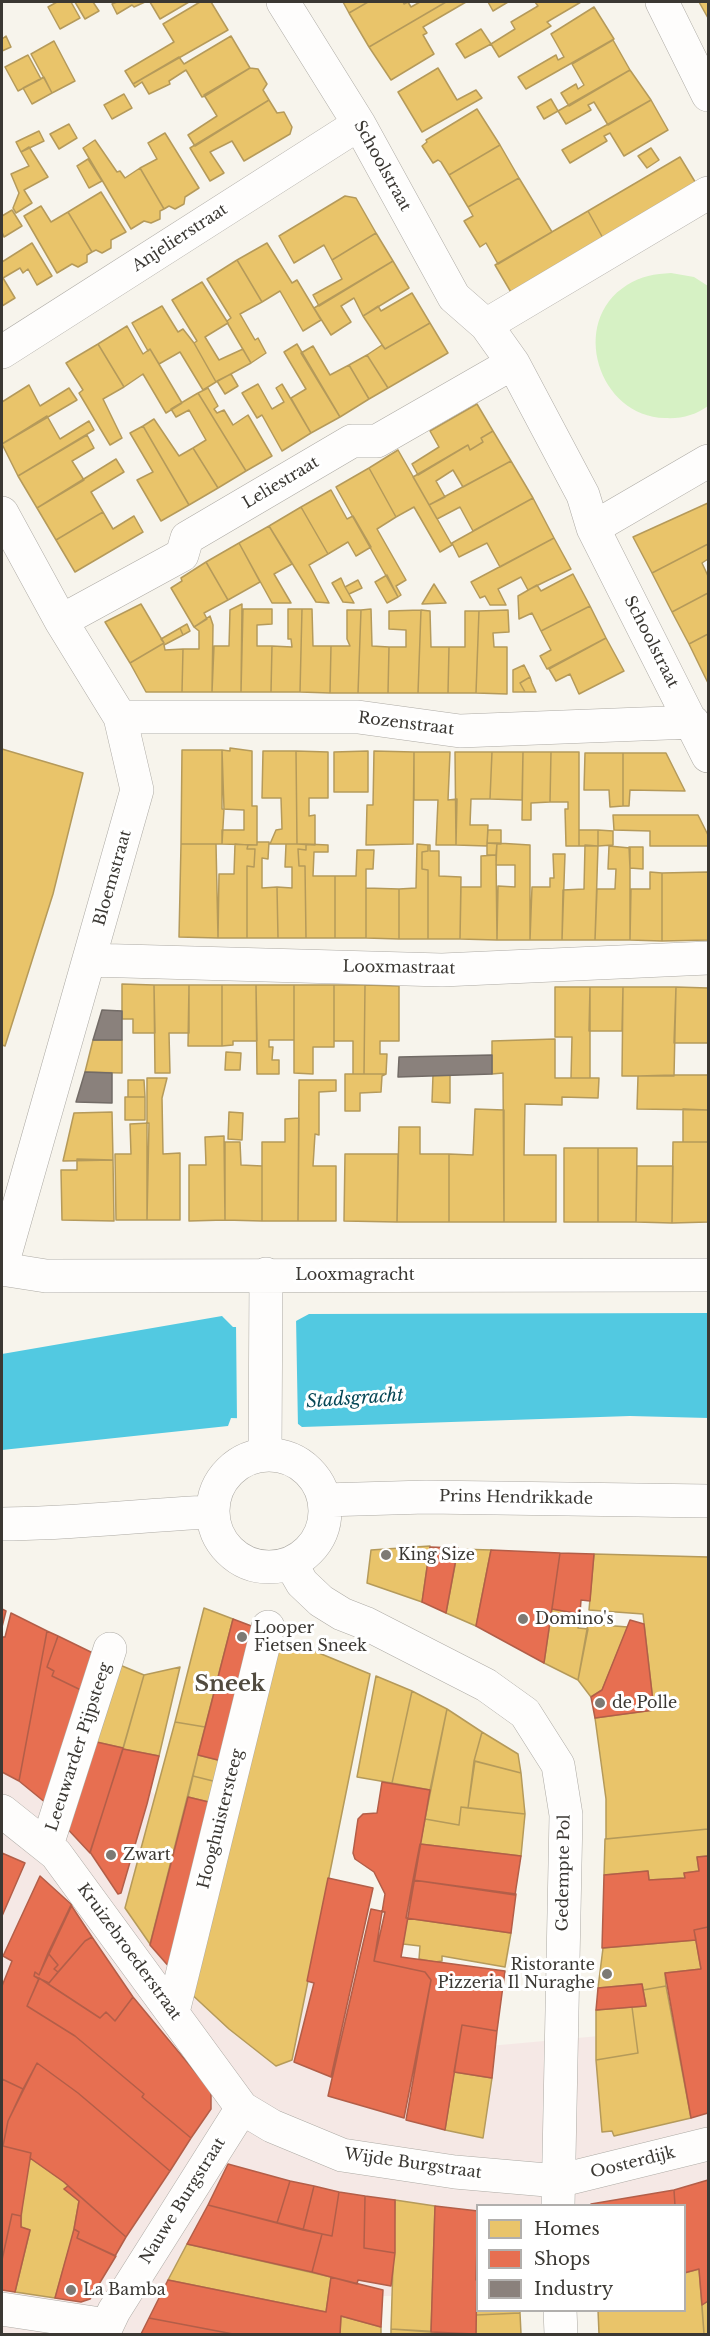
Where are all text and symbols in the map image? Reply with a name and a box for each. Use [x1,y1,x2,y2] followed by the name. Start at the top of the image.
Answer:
[349,117,415,215] street label: Schoolstraat
[129,200,231,276] street label: Anjelierstraat
[239,453,323,513] street label: Leliestraat
[620,593,682,691] street label: Schoolstraat
[357,709,455,739] street label: Rozenstraat
[90,828,136,928] street label: Bloemstraat
[343,957,455,979] street label: Looxmastraat
[295,1265,415,1285] street label: Looxmagracht
[305,1385,405,1413] water label: Stadsgracht
[439,1487,593,1509] street label: Prins Hendrikkade
[398,1545,475,1565] place label: King Size
[379,1548,393,1562] marker: King Size
[535,1609,614,1629] place label: Domino's
[516,1612,530,1626] marker: Domino's
[254,1618,367,1656] place label: Looper Fietsen Sneek
[235,1630,249,1644] marker: Looper Fietsen Sneek
[43,1660,115,1834] street label: Leeuwarder Pijpsteeg
[195,1672,265,1698] district label: Sneek
[612,1693,677,1713] place label: de Polle
[593,1696,607,1710] marker: de Polle
[194,1747,248,1891] street label: Hooghuistersteeg
[553,1814,575,1932] street label: Gedempte Pol
[123,1845,171,1865] place label: Zwart
[104,1848,118,1862] marker: Zwart
[73,1880,185,2024] street label: Kruizebroederstraat
[438,1955,595,1993] place label: Ristorante Pizzeria Il Nuraghe
[600,1967,614,1981] marker: Ristorante Pizzeria Il Nuraghe
[136,2134,230,2268] street label: Nauwe Burgstraat
[589,2143,677,2183] street label: Oosterdijk
[343,2145,483,2183] street label: Wijde Burgstraat
[476,2204,686,2312] legend
[534,2218,600,2240] text: Homes
[534,2248,590,2270] text: Shops
[534,2278,613,2300] text: Industry
[83,2280,166,2300] place label: La Bamba
[64,2283,78,2297] marker: La Bamba

